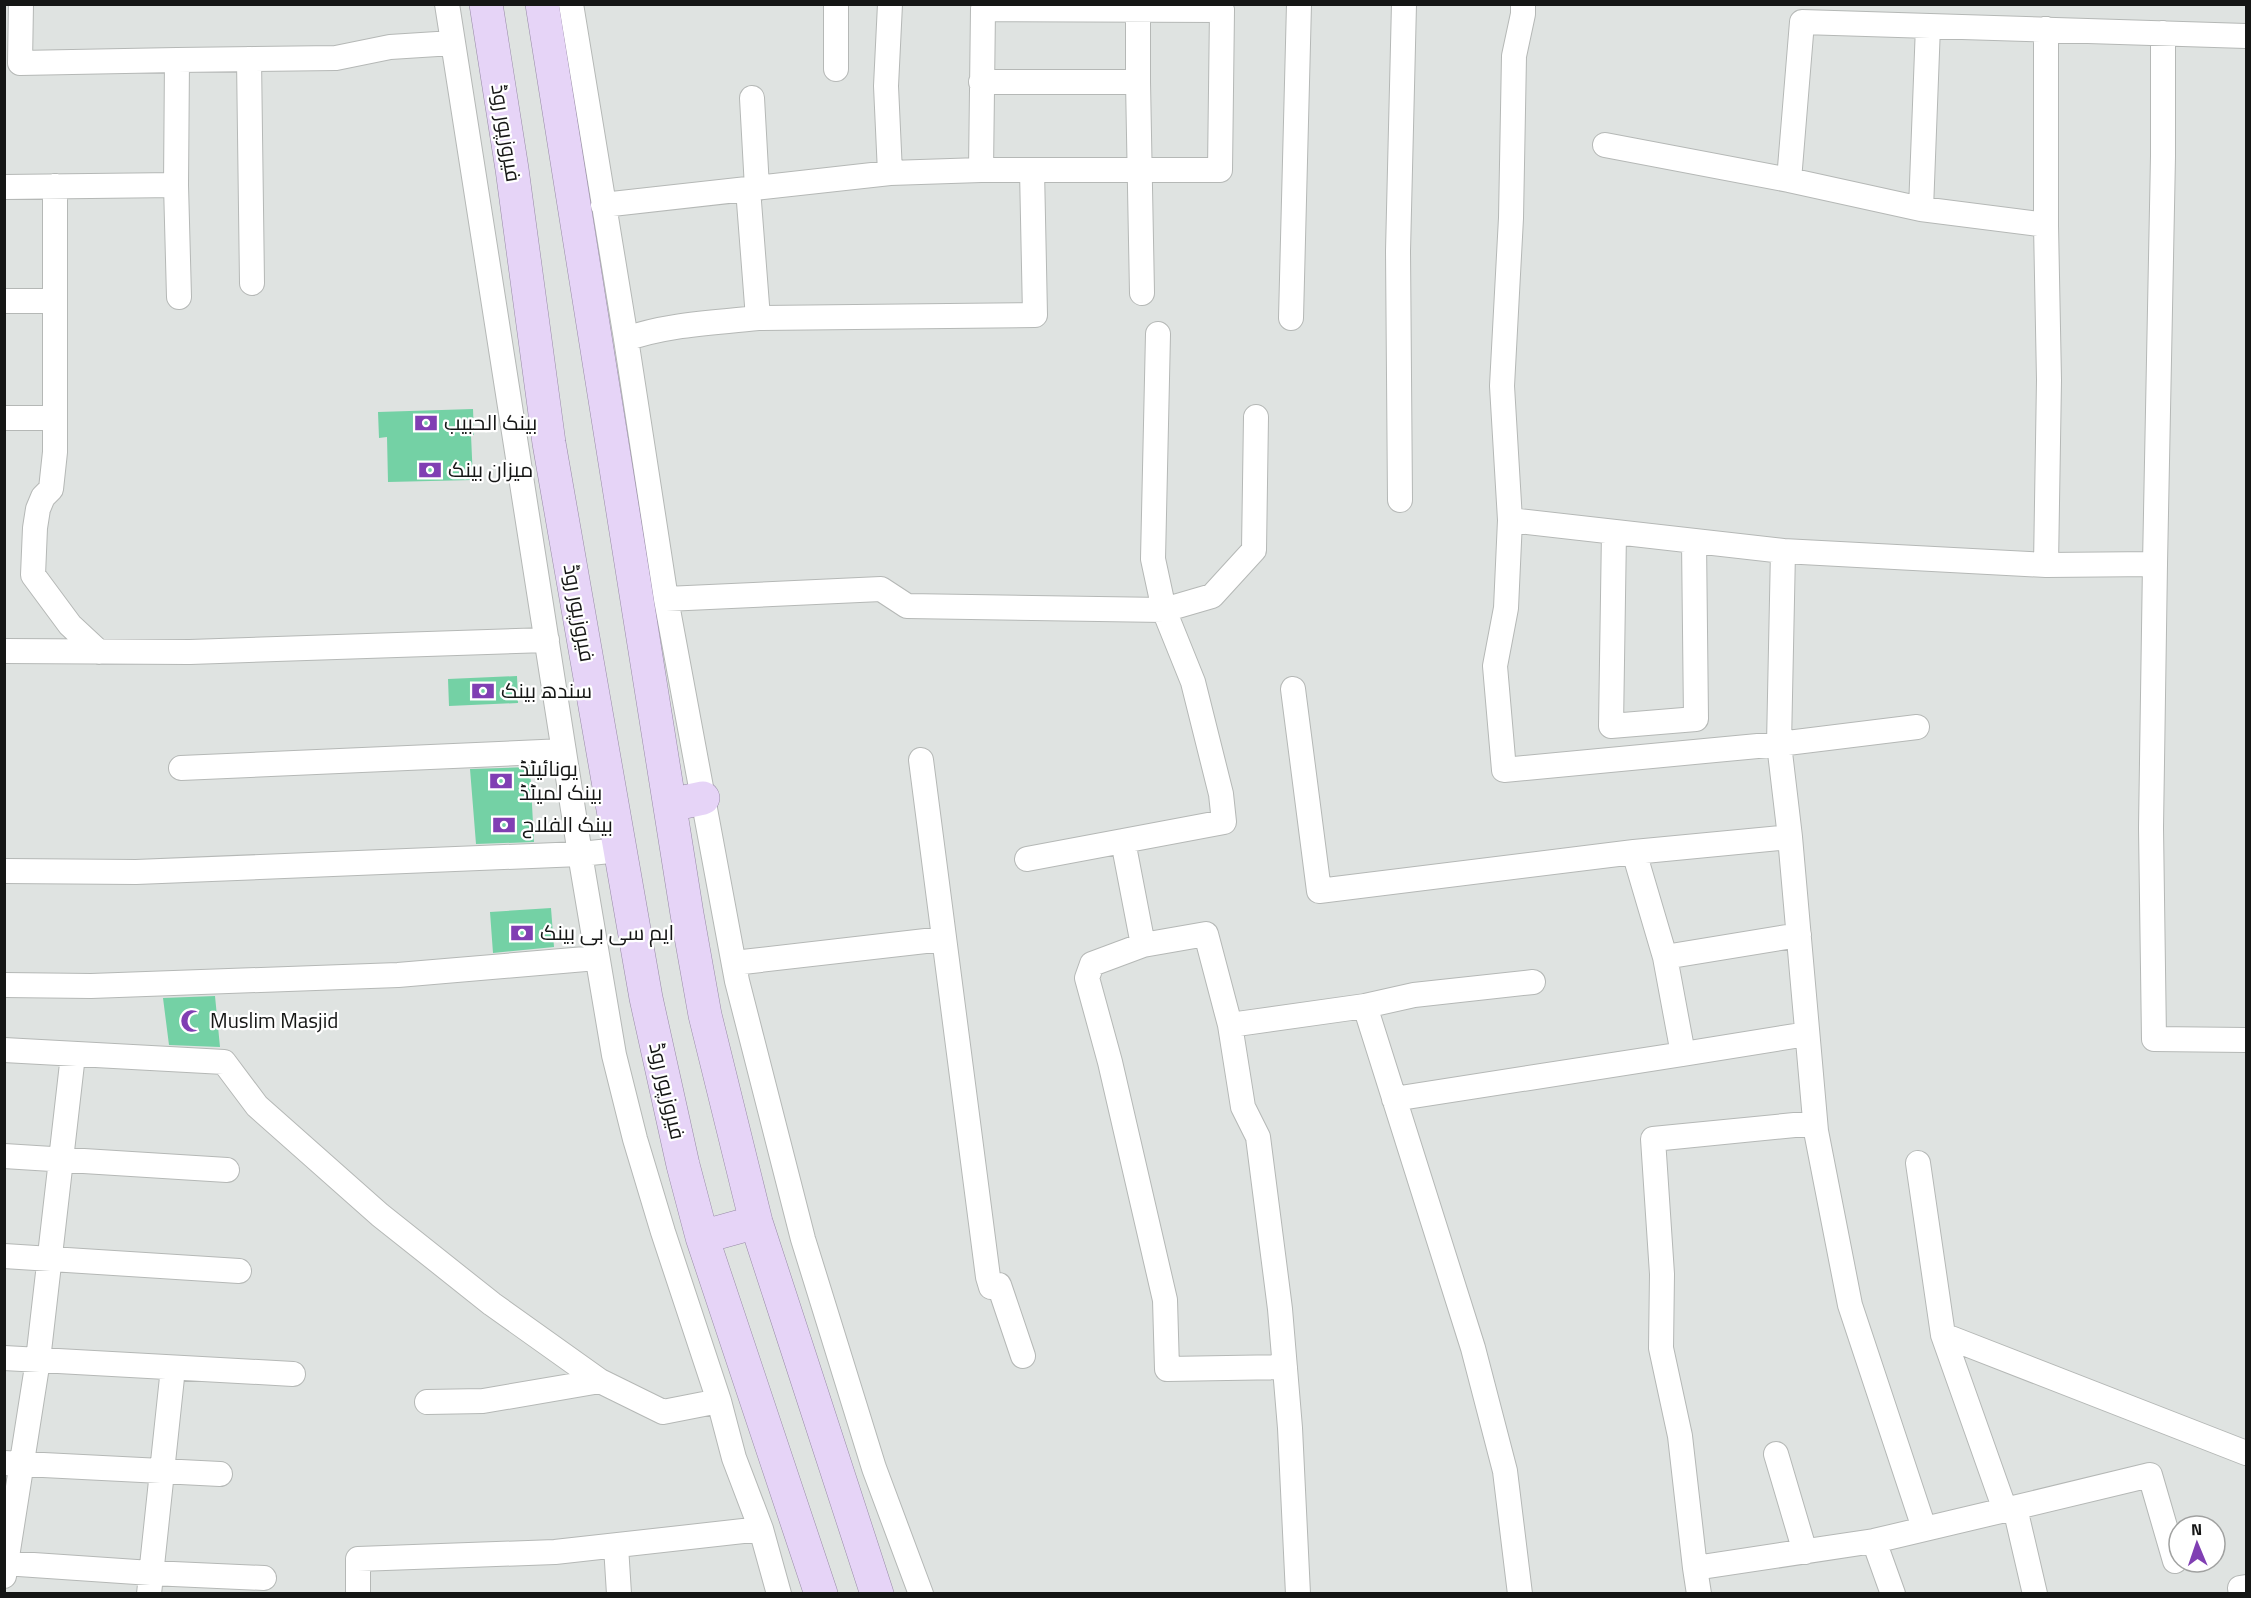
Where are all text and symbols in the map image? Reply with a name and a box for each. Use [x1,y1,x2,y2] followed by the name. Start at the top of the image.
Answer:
[483,82,531,184] street label: فیروزپور روڈ
[444,406,537,438] place label: بينک الحبيب
[413,410,439,436] bank icon: بينک الحبيب
[448,453,533,485] place label: میزان بینک
[417,457,443,483] bank icon: میزان بینک
[556,561,604,664] street label: فیروزپور روڈ
[501,674,592,706] place label: سندھ بینک
[470,678,496,704] bank icon: سندھ بینک
[519,752,602,808] place label: یونائیٹڈ بینک لمیٹڈ
[488,768,514,794] bank icon: یونائیٹڈ بینک لمیٹڈ
[522,808,613,840] place label: بینک الفلاح
[491,812,517,838] bank icon: بینک الفلاح
[540,916,674,948] place label: ایم سی بی بینک
[509,920,535,946] bank icon: ایم سی بی بینک
[210,1004,338,1036] place label: Muslim Masjid
[179,1008,205,1034] mosque icon: Muslim Masjid
[641,1039,695,1143] street label: فیروزپور روڈ
[2167,1514,2227,1574] north arrow
[2191,1517,2202,1541] text: N

